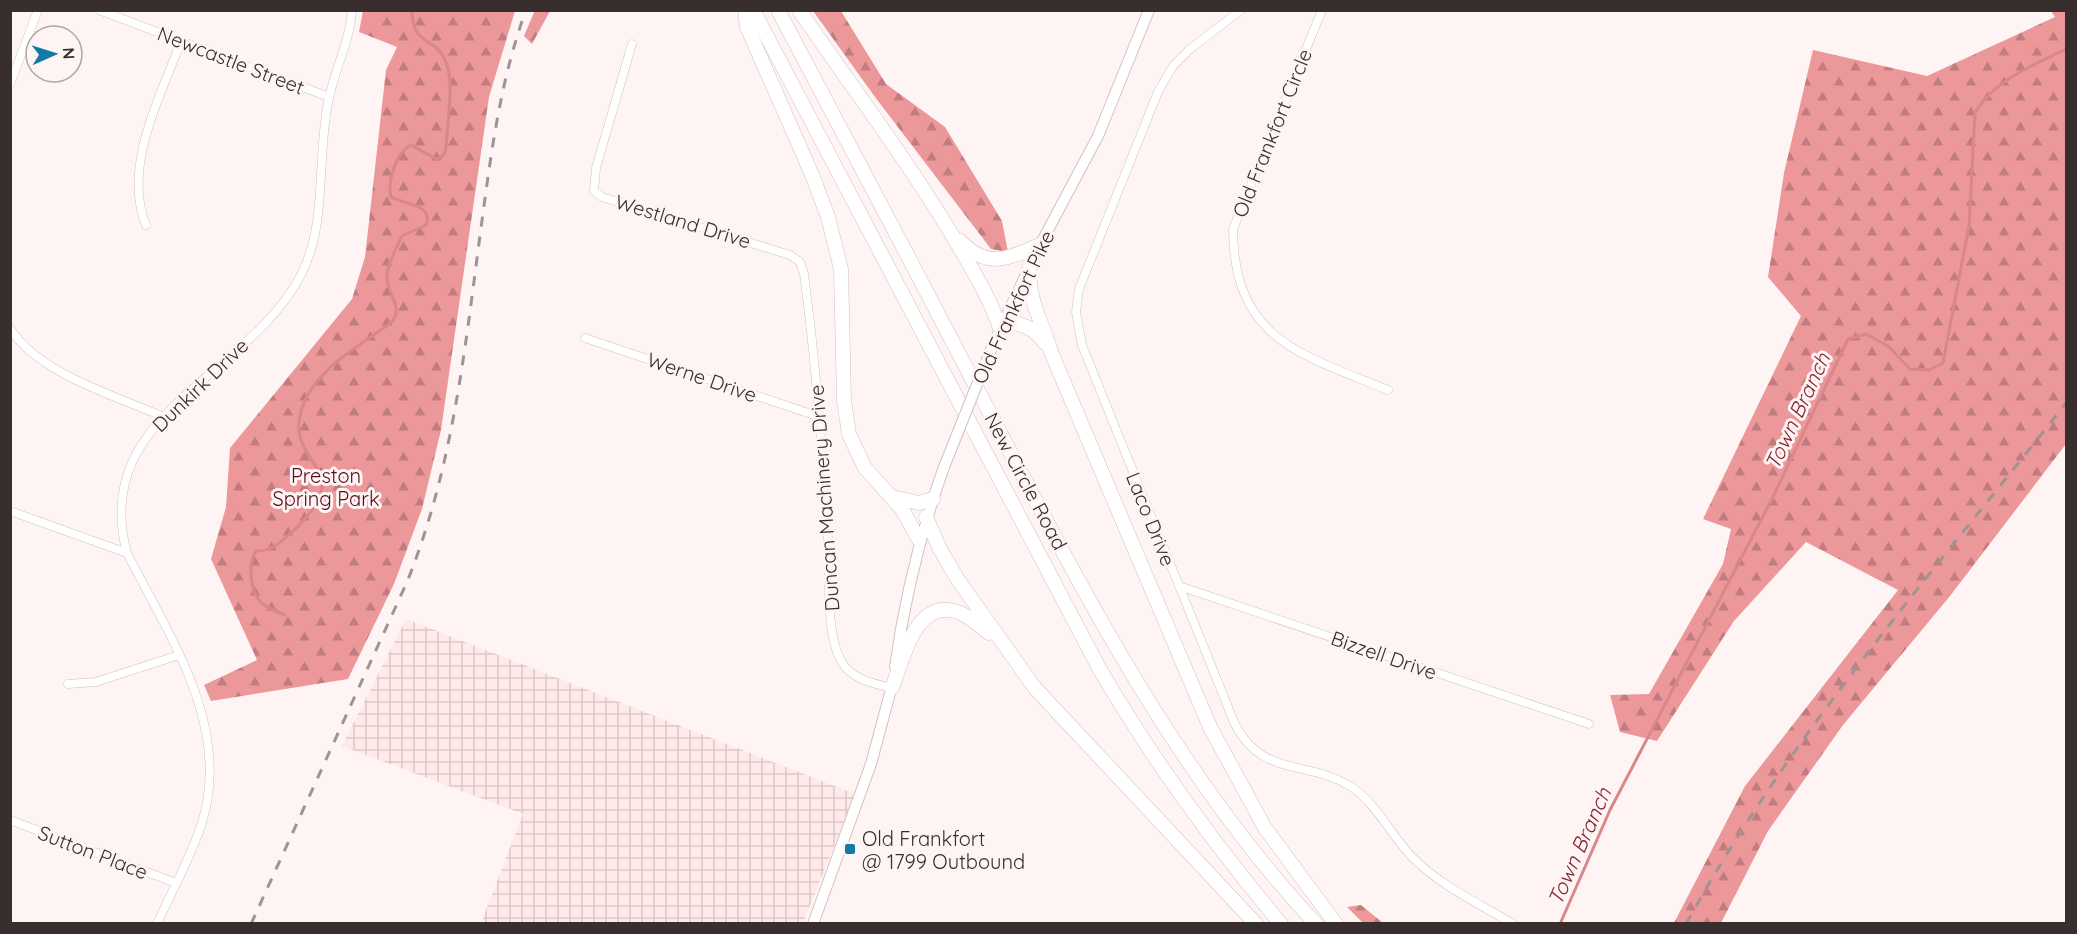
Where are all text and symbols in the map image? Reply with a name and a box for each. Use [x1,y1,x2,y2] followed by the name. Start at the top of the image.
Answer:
[154,20,308,100] street label: Newcastle Street
[24,24,84,84] north arrow
[1227,45,1317,221] street label: Old Frankfort Circle
[59,47,79,60] text: N
[612,189,754,253] street label: Westland Drive
[966,226,1060,388] street label: Old Frankfort Pike
[147,333,253,437] street label: Dunkirk Drive
[644,347,760,407] street label: Werne Drive
[1759,348,1836,473] water label: Town Branch
[804,384,844,612] street label: Duncan Machinery Drive
[979,408,1073,554] street label: New Circle Road
[272,463,380,511] park label: Preston Spring Park
[1121,469,1181,569] street label: Laco Drive
[1328,625,1440,685] street label: Bizzell Drive
[1542,782,1617,909] water label: Town Branch
[35,820,151,884] street label: Sutton Place
[862,826,1025,874] place label: Old Frankfort @ 1799 Outbound
[843,842,857,856] marker: Old Frankfort @ 1799 Outbound

